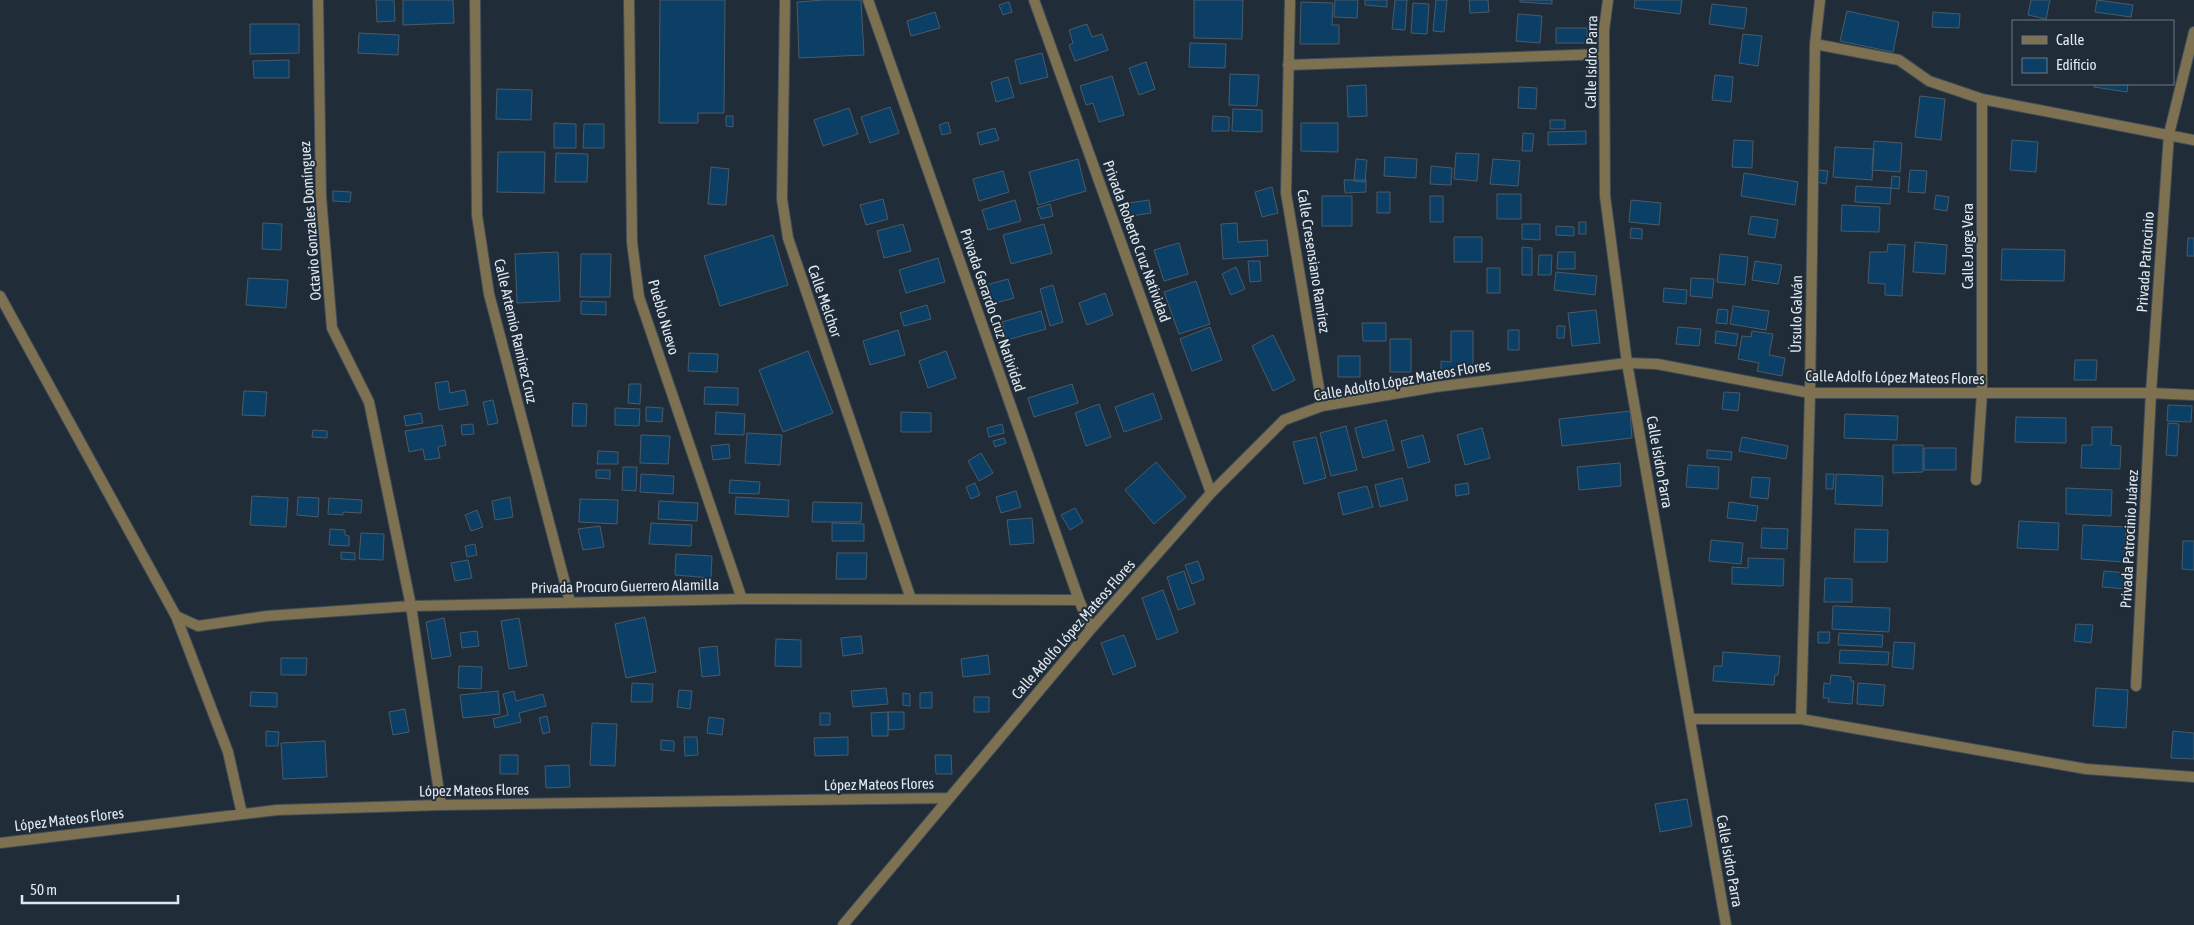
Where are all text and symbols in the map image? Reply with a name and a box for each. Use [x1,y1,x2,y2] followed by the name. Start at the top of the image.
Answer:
[1582,15,1600,109] street label: Calle Isidro Parra
[2012,20,2174,85] legend
[2056,31,2085,48] text: Calle
[2056,56,2097,73] text: Edificio
[296,140,324,301] street label: Octavio Gonzales Domínguez
[1100,158,1174,324] street label: Privada Roberto Cruz Natividad
[1294,188,1334,335] street label: Calle Cresensiano Ramírez
[1959,203,1976,289] street label: Calle Jorge Vera
[2133,211,2157,313] street label: Privada Patrocinio
[957,226,1029,394] street label: Privada Gerardo Cruz Natividad
[491,257,541,405] street label: Calle Artemio Ramírez Cruz
[805,263,845,340] street label: Calle Melchor
[1787,275,1805,353] street label: Úrsulo Galván
[645,278,683,356] street label: Pueblo Nuevo
[1312,356,1492,404] street label: Calle Adolfo López Mateos Flores
[1805,367,1985,387] street label: Calle Adolfo López Mateos Flores
[1644,415,1676,509] street label: Calle Isidro Parra
[2117,469,2141,609] street label: Privada Patrocinio Juárez
[1008,556,1138,702] street label: Calle Adolfo López Mateos Flores
[531,576,719,596] street label: Privada Procuro Guerrero Alamilla
[824,775,934,793] street label: López Mateos Flores
[419,781,529,799] street label: López Mateos Flores
[13,804,125,834] street label: López Mateos Flores
[1714,814,1746,908] street label: Calle Isidro Parra
[22,872,179,904] scale bar
[30,881,57,898] text: 50 m

